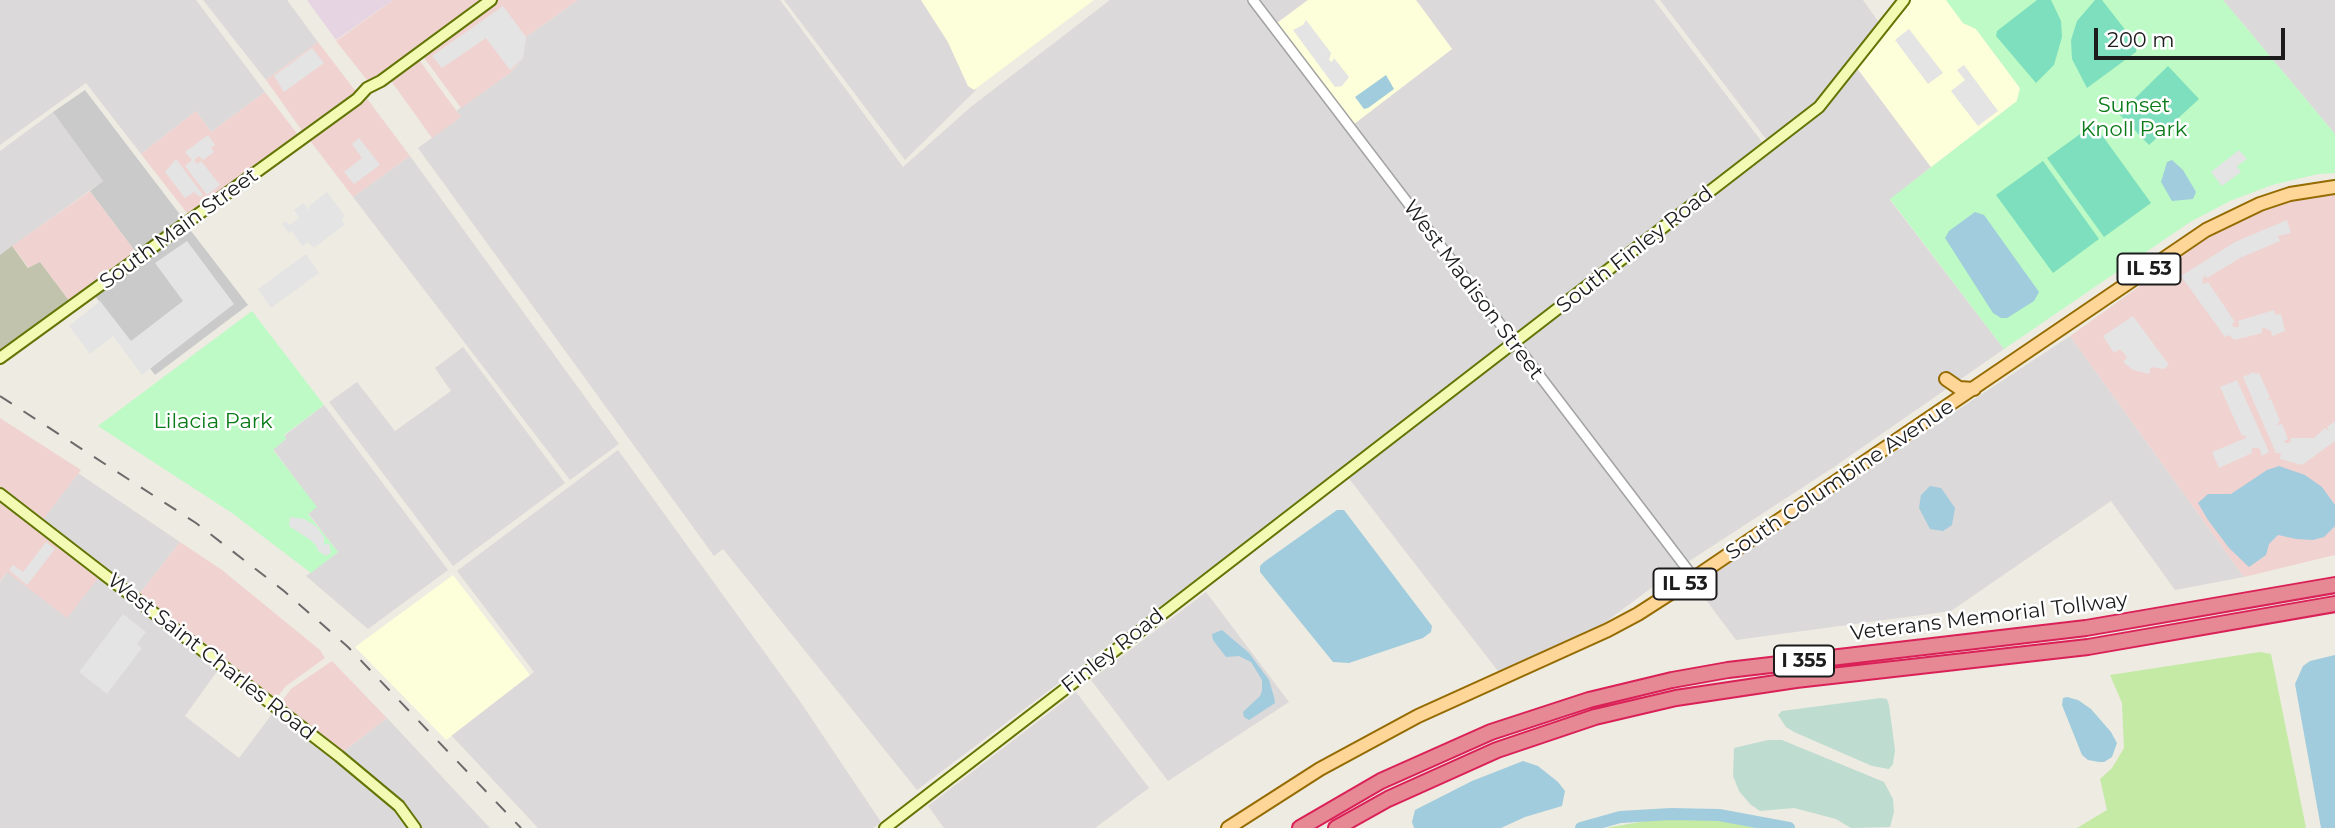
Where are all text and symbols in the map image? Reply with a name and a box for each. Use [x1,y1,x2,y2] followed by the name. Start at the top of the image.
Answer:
[2097,14,2288,58] scale bar
[2107,27,2174,52] text: 200 m
[2081,93,2187,143] park label: Sunset Knoll Park
[95,163,263,295] street label: South Main Street
[1552,181,1718,319] street label: South Finley Road
[1397,195,1549,385] street label: West Madison Street
[2118,254,2180,284] road number: IL 53
[1721,394,1959,566] street label: South Columbine Avenue
[153,409,273,435] park label: Lilacia Park
[102,568,320,746] street label: West Saint Charles Road
[1654,568,1716,600] road number: IL 53
[1849,587,2129,647] street label: Veterans Memorial Tollway
[1057,603,1169,699] street label: Finley Road
[1774,646,1834,676] road number: I 355

